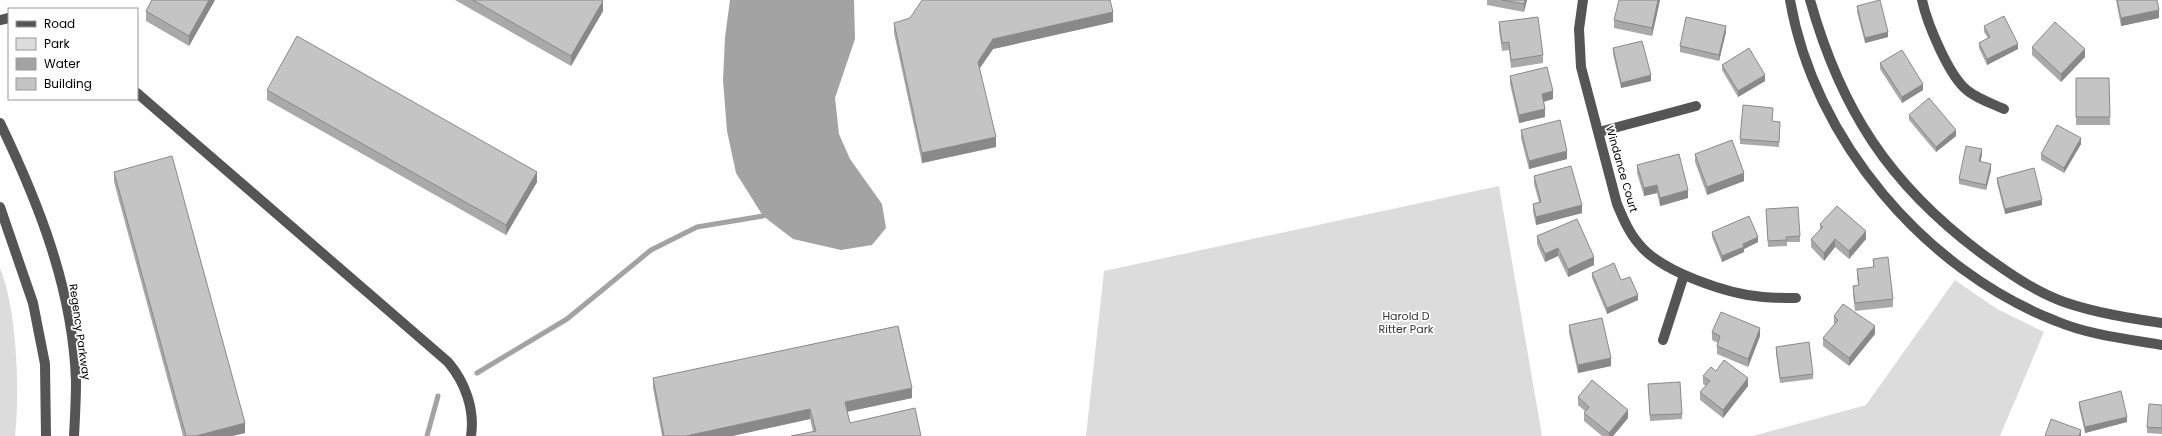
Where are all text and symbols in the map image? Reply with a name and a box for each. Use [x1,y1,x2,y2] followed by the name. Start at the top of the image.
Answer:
[8,8,138,100] legend
[44,15,75,32] text: Road
[44,35,71,52] text: Park
[44,55,81,72] text: Water
[44,75,92,92] text: Building
[1602,124,1642,214] street label: Windance Court
[65,283,95,382] street label: Regency Parkway
[1379,308,1434,337] park label: Harold D Ritter Park

